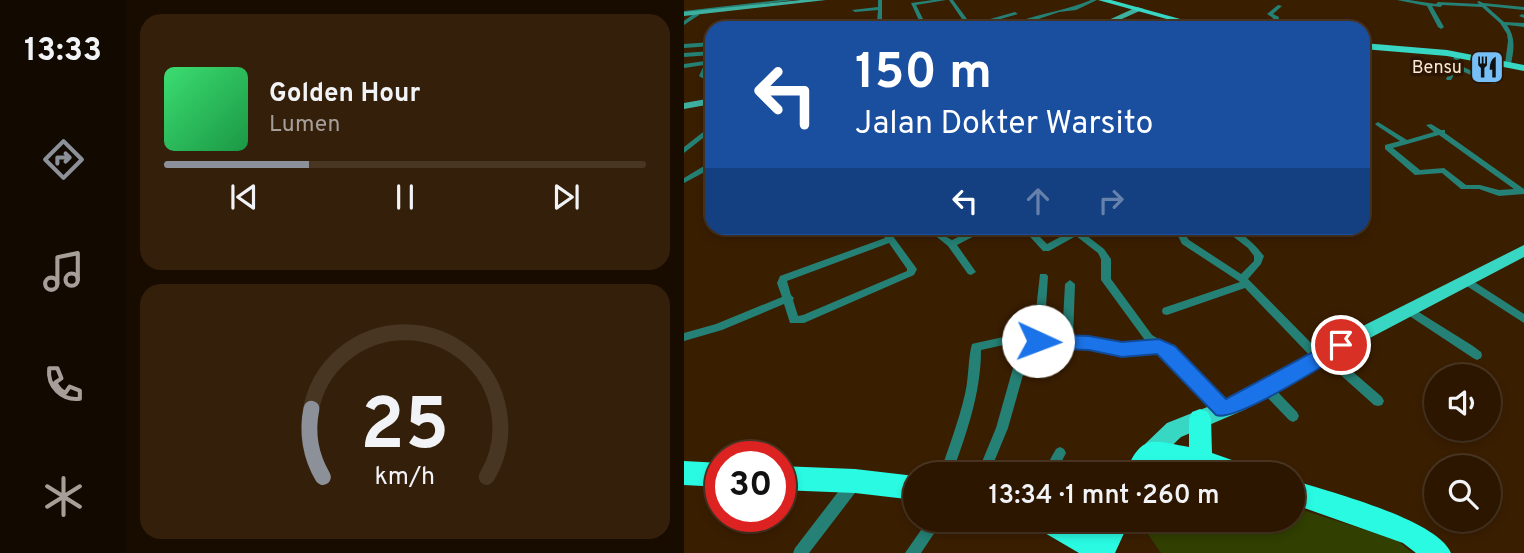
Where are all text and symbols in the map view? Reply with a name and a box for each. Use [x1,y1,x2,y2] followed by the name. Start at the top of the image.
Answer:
[24,32,102,72] text: 13:33
[855,44,992,106] text: 150 m
[1468,48,1506,86] restaurant icon: Bensu
[740,49,831,140] icon: left
[1412,57,1462,80] place label: Bensu
[269,78,420,111] text: Golden Hour
[855,105,1153,145] text: Jalan Dokter Warsito
[269,111,340,140] text: Lumen
[39,135,88,184] icon: directions
[225,178,263,216] icon: previous
[386,178,424,216] icon: pause
[547,178,585,216] icon: next
[946,182,984,220] icon: left
[1019,182,1057,220] icon: ahead
[1092,182,1130,220] icon: right
[39,247,88,296] icon: music
[1001,304,1075,378] position arrow
[1311,315,1371,375] pin
[1322,326,1360,364] icon: arrive
[39,360,88,409] icon: phone
[1424,364,1501,532] map controls
[1424,364,1501,441] button: sound
[361,384,450,476] text: 25
[705,441,796,532] speed limit sign: 30
[1424,455,1501,532] button: search
[375,462,435,494] text: km/h
[39,472,88,521] icon: climate
[988,480,1220,513] text: 13:34 · 1 mnt · 260 m

